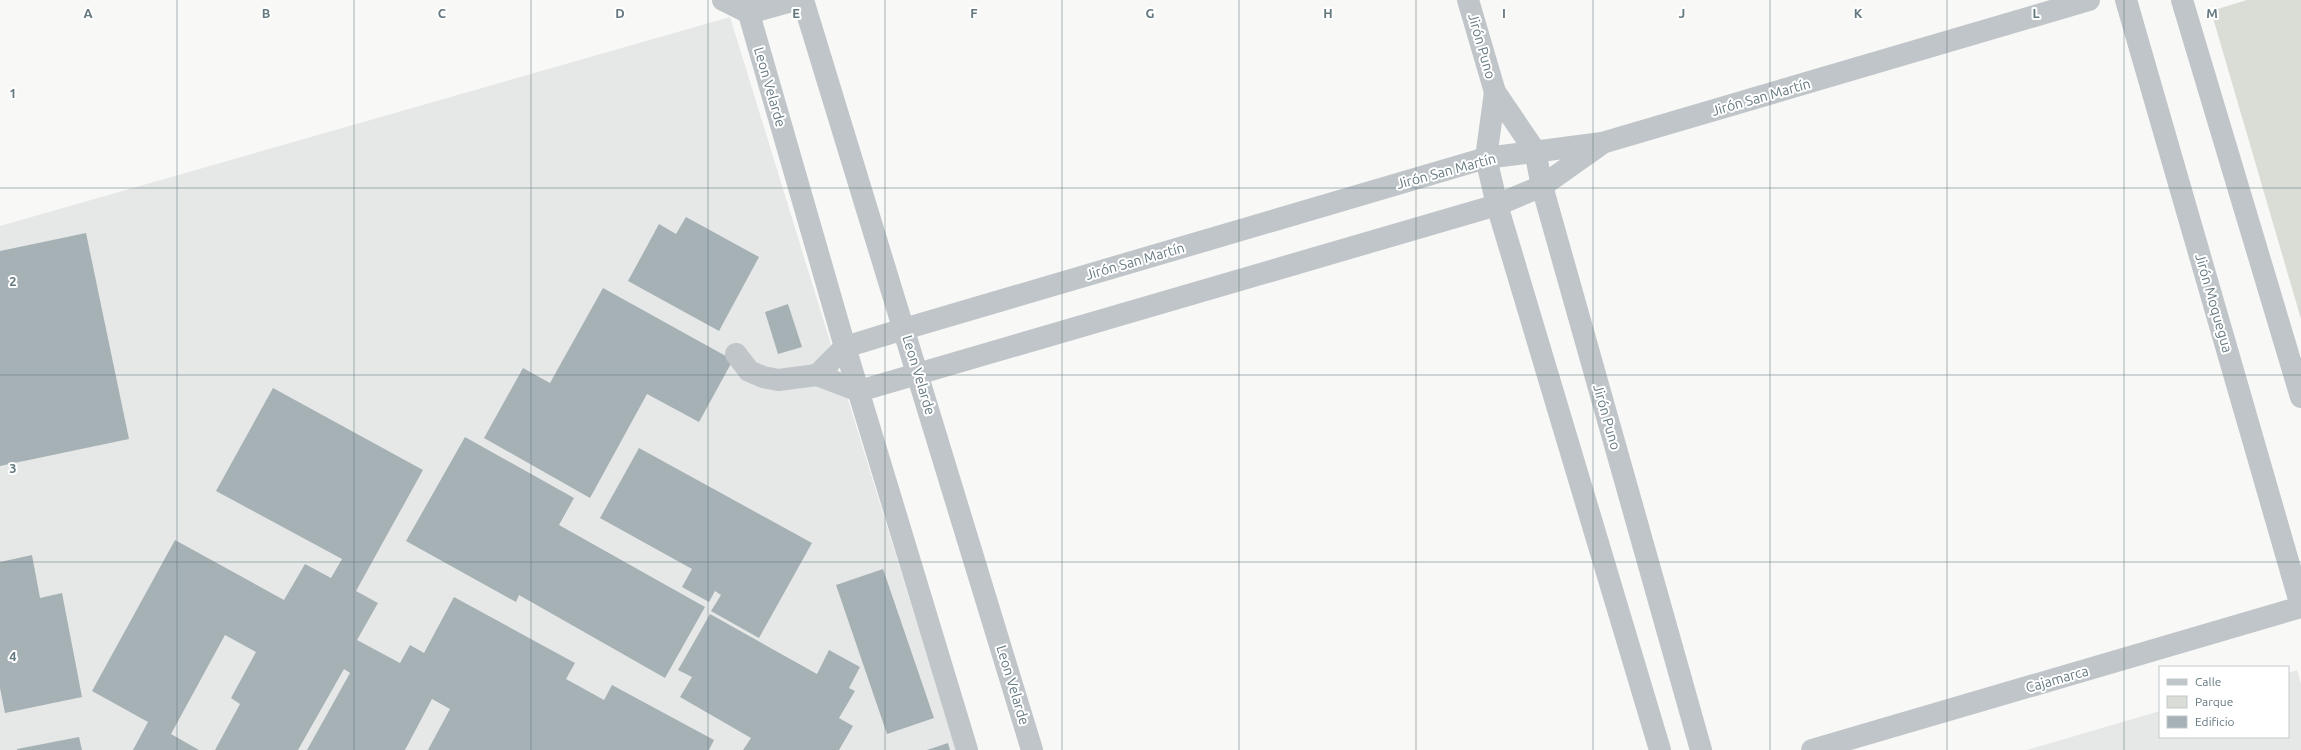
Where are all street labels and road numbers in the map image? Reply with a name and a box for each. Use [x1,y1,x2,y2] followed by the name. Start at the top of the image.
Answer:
[1465,11,1499,81] street label: Jirón Puno
[751,45,789,129] street label: Leon Velarde
[1710,75,1812,119] street label: Jirón San Martín
[1395,150,1497,192] street label: Jirón San Martín
[1084,239,1186,283] street label: Jirón San Martín
[2192,252,2236,354] street label: Jirón Moquegua
[899,333,939,417] street label: Leon Velarde
[1590,382,1624,452] street label: Jirón Puno
[993,643,1033,727] street label: Leon Velarde
[2024,662,2090,696] street label: Cajamarca

